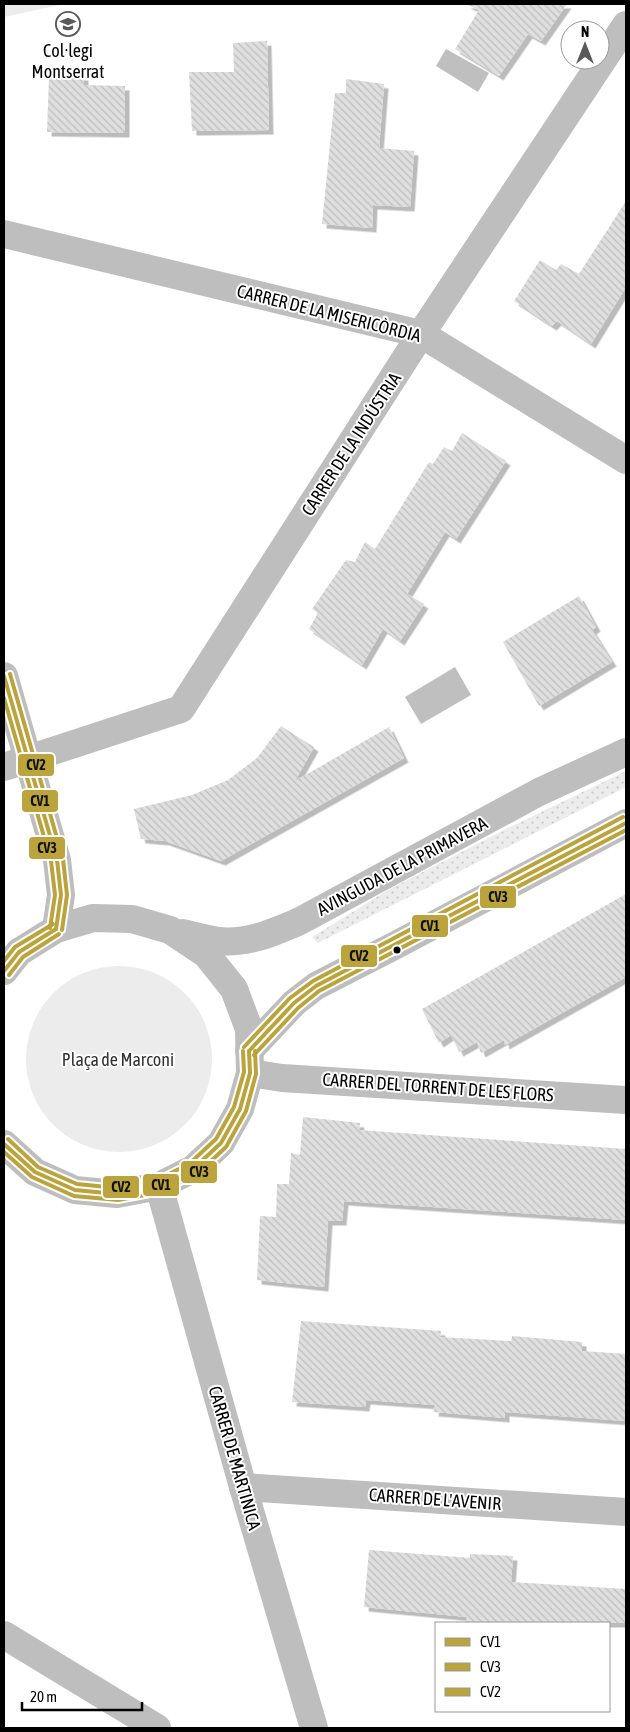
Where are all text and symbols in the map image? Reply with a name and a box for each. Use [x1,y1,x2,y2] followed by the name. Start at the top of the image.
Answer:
[55,11,81,37] school or university icon: Col·legi Montserrat
[560,20,610,70] north arrow
[581,24,589,40] text: N
[32,40,104,82] place label: Col·legi Montserrat
[235,280,423,346] street label: CARRER DE LA MISERICÒRDIA
[297,368,405,519] street label: CARRER DE LA INDÚSTRIA
[17,753,55,777] line badge: CV2
[26,757,46,773] text: CV2
[21,789,59,813] line badge: CV1
[30,793,50,809] text: CV1
[313,812,491,920] street label: AVINGUDA DE LA PRIMAVERA
[28,836,66,860] line badge: CV3
[37,840,57,856] text: CV3
[479,885,517,909] line badge: CV3
[488,889,508,905] text: CV3
[411,914,449,938] line badge: CV1
[420,918,440,934] text: CV1
[340,944,378,968] line badge: CV2
[392,945,402,955] unlabelled marker
[349,948,369,964] text: CV2
[62,1049,174,1070] park label: Plaça de Marconi
[322,1068,555,1106] street label: CARRER DEL TORRENT DE LES FLORS
[180,1160,218,1184] line badge: CV3
[189,1164,209,1180] text: CV3
[142,1173,180,1197] line badge: CV1
[102,1175,140,1199] line badge: CV2
[151,1177,171,1193] text: CV1
[111,1179,131,1195] text: CV2
[204,1384,266,1533] street label: CARRER DE MARTINICA
[368,1484,502,1514] street label: CARRER DE L'AVENIR
[435,1622,610,1712] legend
[480,1633,501,1650] text: CV1
[480,1658,501,1675] text: CV3
[22,1680,142,1712] scale bar
[480,1683,501,1700] text: CV2
[30,1688,57,1705] text: 20 m

